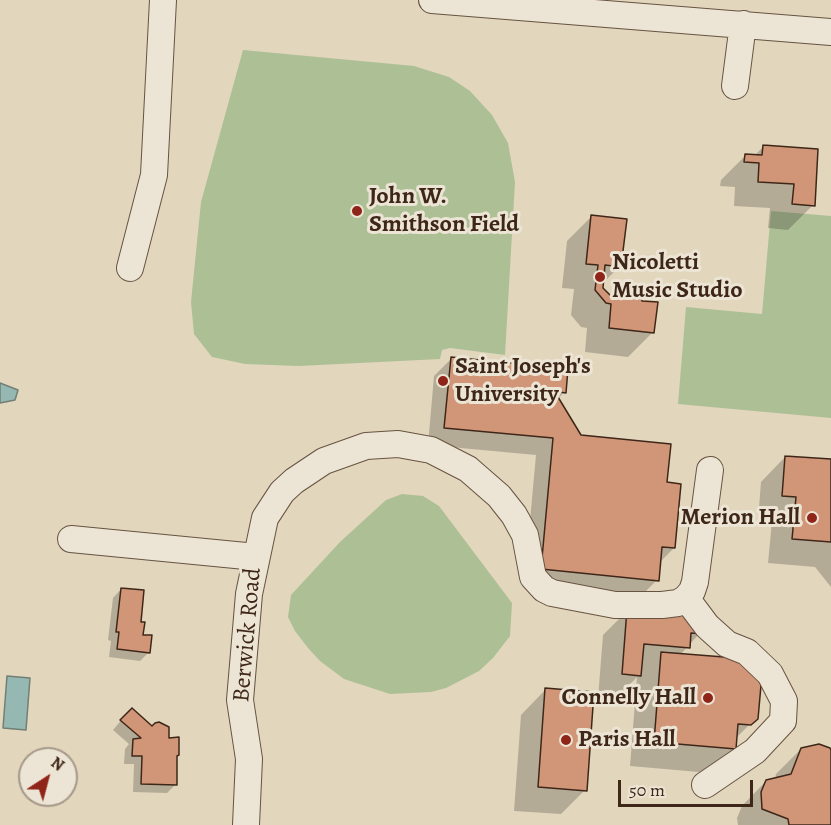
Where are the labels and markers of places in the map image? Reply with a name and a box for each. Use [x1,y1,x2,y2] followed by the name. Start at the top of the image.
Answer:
[369,183,519,239] place label: John W. Smithson Field
[350,204,364,218] marker: John W. Smithson Field
[612,249,743,305] place label: Nicoletti Music Studio
[593,270,607,284] marker: Nicoletti Music Studio
[455,353,591,409] place label: Saint Joseph's University
[436,374,450,388] marker: Saint Joseph's University
[680,504,800,532] place label: Merion Hall
[805,511,819,525] marker: Merion Hall
[562,684,696,712] place label: Connelly Hall
[701,691,715,705] marker: Connelly Hall
[578,726,676,754] place label: Paris Hall
[559,733,573,747] marker: Paris Hall

